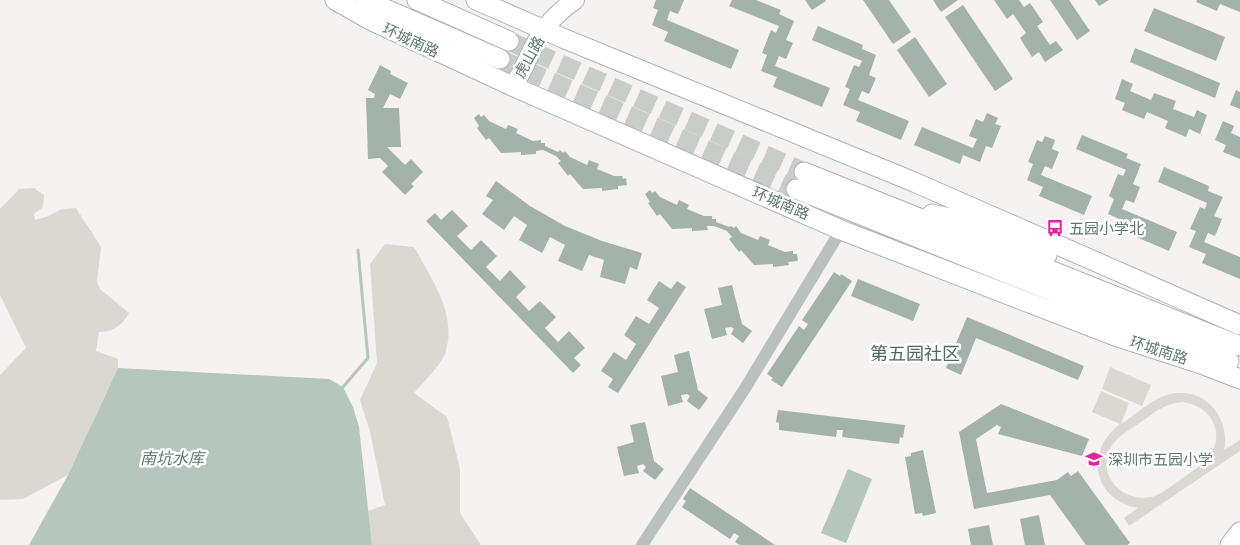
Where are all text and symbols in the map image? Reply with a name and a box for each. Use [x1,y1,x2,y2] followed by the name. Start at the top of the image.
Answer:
[380,19,442,61] street label: 环城南路
[510,33,548,81] street label: 虎山路
[750,183,812,223] street label: 环城南路
[1045,218,1065,238] bus stop icon: 五园小学北
[1069,219,1144,238] place label: 五园小学北
[1128,332,1190,368] street label: 环城南路
[870,342,960,365] district label: 第五园社区
[140,448,207,468] water label: 南坑水库
[1084,449,1104,469] school or university icon: 深圳市五园小学
[1108,450,1213,469] place label: 深圳市五园小学

